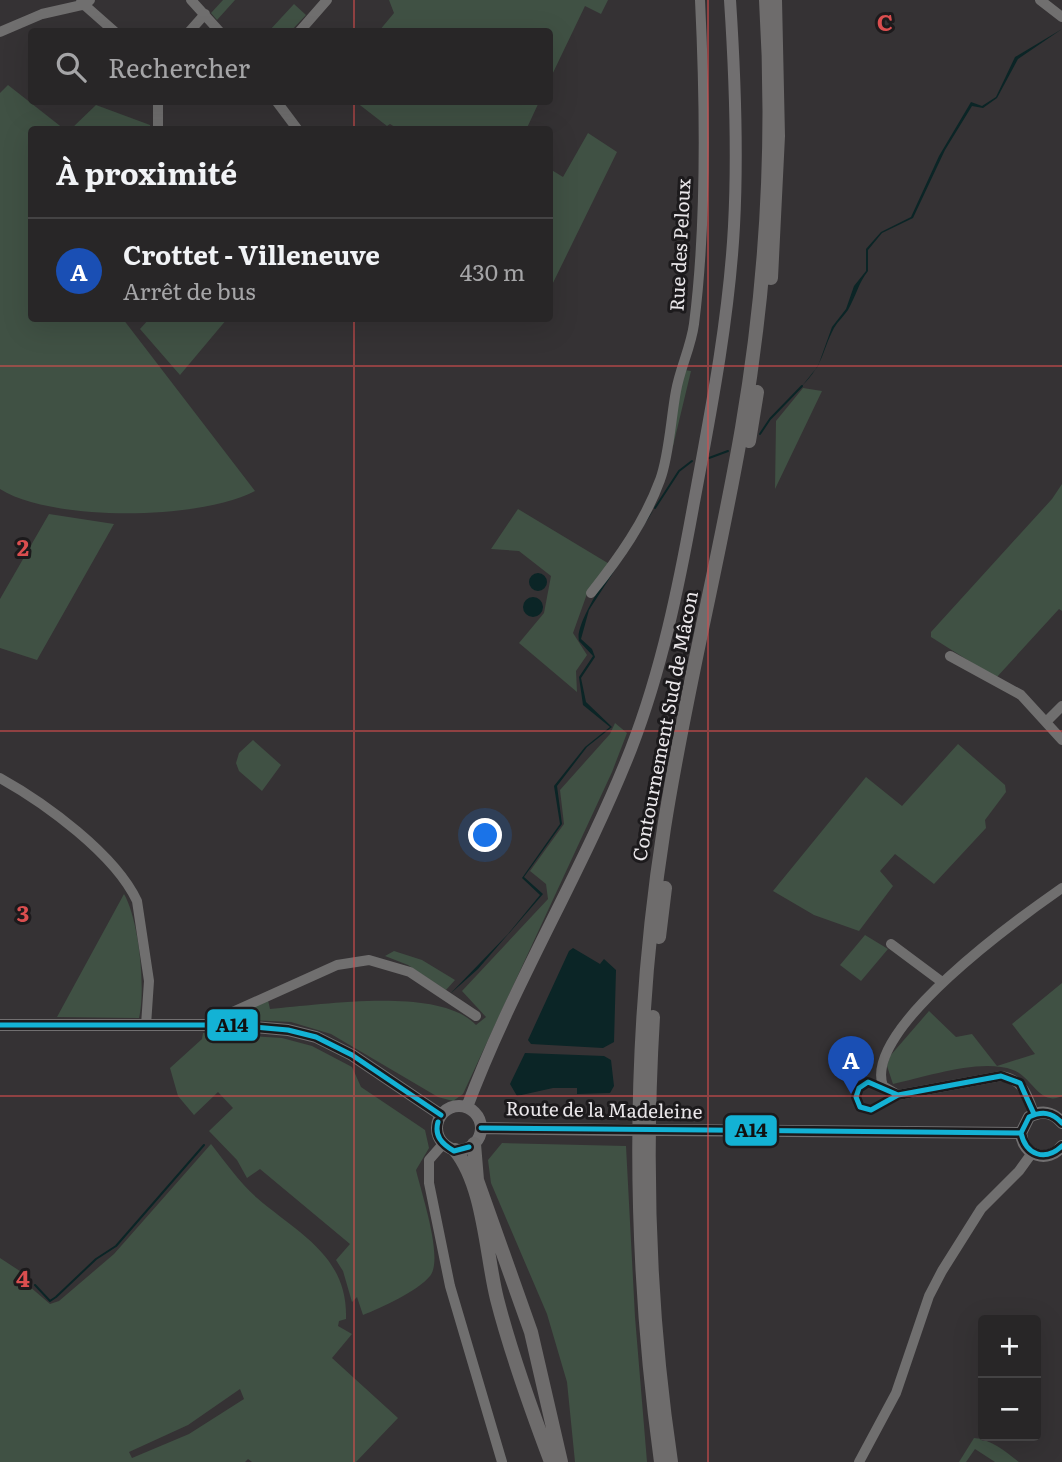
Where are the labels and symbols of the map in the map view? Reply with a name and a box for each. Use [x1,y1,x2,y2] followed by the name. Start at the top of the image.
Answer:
[877,4,893,38] text: C
[662,178,696,312] street label: Rue des Peloux
[17,529,29,563] text: 2
[624,588,704,863] street label: Contournement Sud de Mâcon
[468,818,502,852] your location
[17,895,29,929] text: 3
[206,1008,259,1042] line badge: A14
[216,1010,249,1038] text: A14
[828,1036,874,1094] pin: A
[505,1093,703,1125] street label: Route de la Madeleine
[724,1114,778,1147] line badge: A14
[735,1115,768,1143] text: A14
[16,1260,30,1294] text: 4

